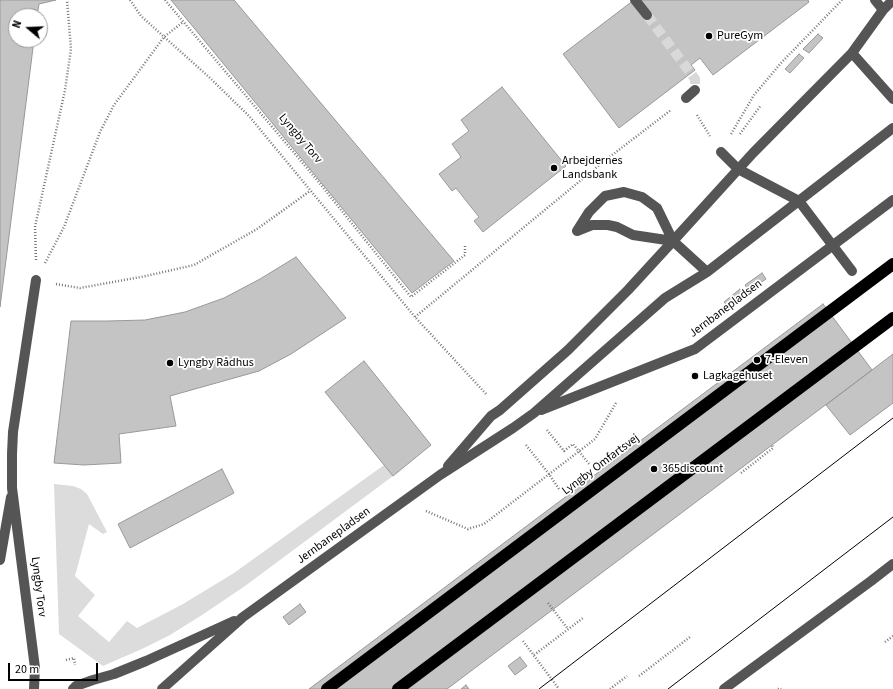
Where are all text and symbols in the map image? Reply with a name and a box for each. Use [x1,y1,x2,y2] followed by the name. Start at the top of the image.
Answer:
[8,8,48,48] north arrow
[9,18,25,30] text: N
[717,29,763,43] place label: PureGym
[704,31,714,41] marker: PureGym
[275,111,325,167] street label: Lyngby Torv
[562,154,623,182] place label: Arbejdernes Landsbank
[549,163,559,173] marker: Arbejdernes Landsbank
[687,277,765,341] street label: Jernbanepladsen
[765,353,808,367] place label: 7-Eleven
[752,355,762,365] marker: 7-Eleven
[178,356,254,370] place label: Lyngby Rådhus
[165,358,175,368] marker: Lyngby Rådhus
[703,369,773,383] place label: Lagkagehuset
[690,371,700,381] marker: Lagkagehuset
[560,431,642,499] street label: Lyngby Omfartsvej
[662,462,723,476] place label: 365discount
[649,464,659,474] marker: 365discount
[294,504,374,568] street label: Jernbanepladsen
[27,556,49,618] street label: Lyngby Torv
[10,655,100,681] scale bar
[15,661,39,678] text: 20 m

